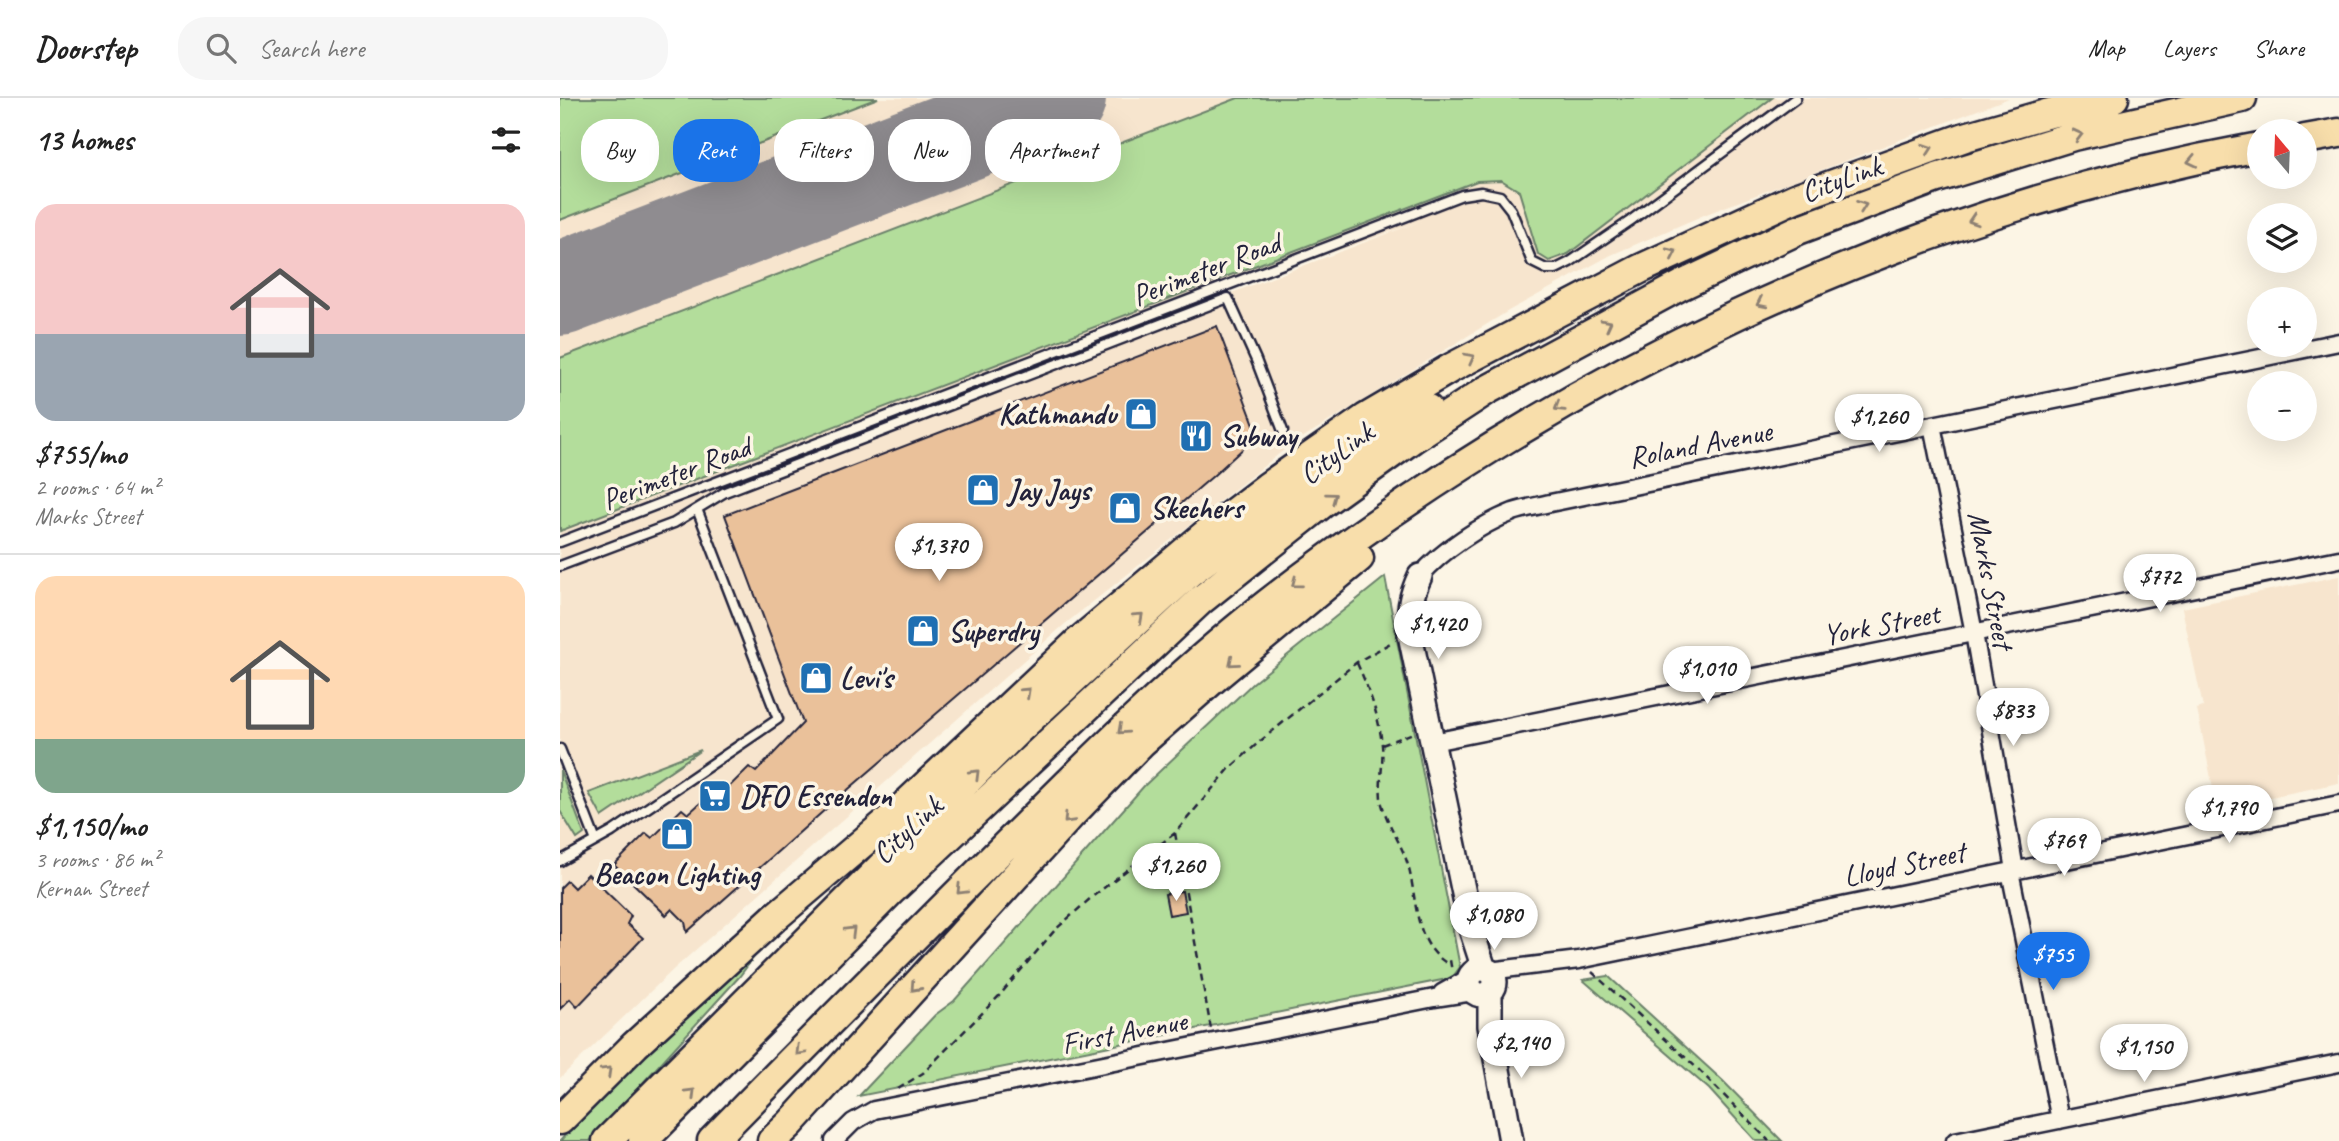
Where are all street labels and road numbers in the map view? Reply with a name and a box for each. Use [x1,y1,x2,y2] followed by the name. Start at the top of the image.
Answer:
[1796,146,1888,211] street label: CityLink
[1126,222,1289,315] street label: Perimeter Road
[1625,411,1777,476] street label: Roland Avenue
[1291,412,1382,493] street label: CityLink
[596,426,759,519] street label: Perimeter Road
[1959,508,2024,656] street label: Marks Street
[1820,594,1945,654] street label: York Street
[864,786,952,872] street label: CityLink
[1840,832,1972,895] street label: Lloyd Street
[1058,1001,1192,1063] street label: First Avenue

